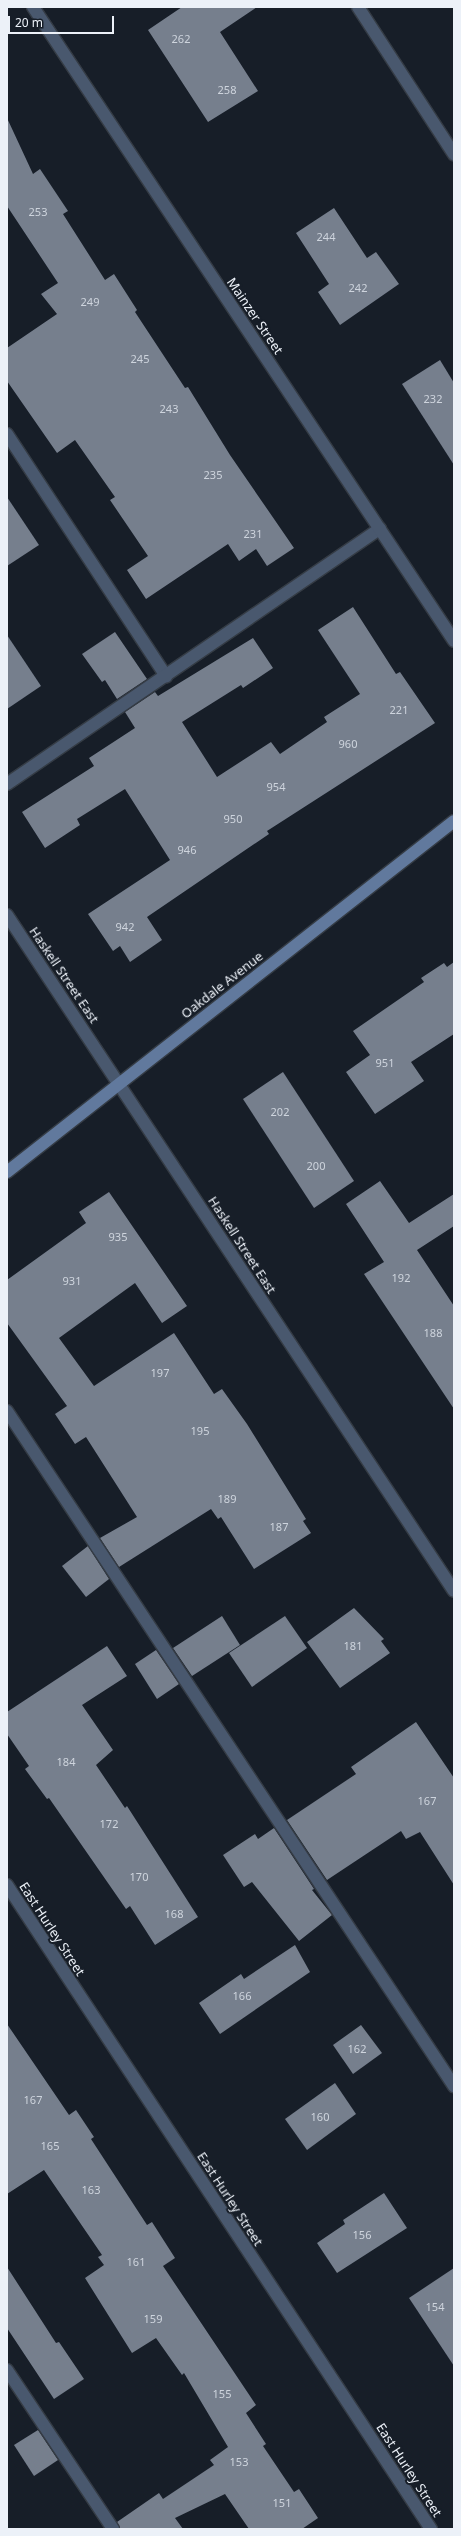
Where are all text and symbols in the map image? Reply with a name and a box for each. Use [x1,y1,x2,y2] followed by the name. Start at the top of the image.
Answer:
[10,8,116,34] scale bar
[15,14,43,31] text: 20 m
[172,32,190,46] house number: 262
[218,83,236,97] house number: 258
[29,205,47,219] house number: 253
[317,230,335,244] house number: 244
[224,275,286,357] street label: Mainzer Street
[349,281,367,295] house number: 242
[81,295,99,309] house number: 249
[131,352,149,366] house number: 245
[424,392,442,406] house number: 232
[160,402,178,416] house number: 243
[204,468,222,482] house number: 235
[244,527,262,541] house number: 231
[390,703,408,717] house number: 221
[339,737,357,751] house number: 960
[267,780,285,794] house number: 954
[224,812,242,826] house number: 950
[178,843,196,857] house number: 946
[116,920,134,934] house number: 942
[26,924,102,1026] street label: Haskell Street East
[178,948,266,1022] street label: Oakdale Avenue
[376,1056,394,1070] house number: 951
[271,1105,289,1119] house number: 202
[307,1159,325,1173] house number: 200
[205,1194,279,1296] street label: Haskell Street East
[109,1230,127,1244] house number: 935
[392,1271,410,1285] house number: 192
[63,1274,81,1288] house number: 931
[424,1326,442,1340] house number: 188
[151,1366,169,1380] house number: 197
[191,1424,209,1438] house number: 195
[218,1492,236,1506] house number: 189
[270,1520,288,1534] house number: 187
[344,1639,362,1653] house number: 181
[57,1755,75,1769] house number: 184
[418,1794,436,1808] house number: 167
[100,1817,118,1831] house number: 172
[130,1870,148,1884] house number: 170
[16,1879,88,1979] street label: East Hurley Street
[165,1907,183,1921] house number: 168
[233,1989,251,2003] house number: 166
[348,2042,366,2056] house number: 162
[24,2093,42,2107] house number: 167
[311,2110,329,2124] house number: 160
[41,2139,59,2153] house number: 165
[194,2149,266,2249] street label: East Hurley Street
[82,2183,100,2197] house number: 163
[353,2228,371,2242] house number: 156
[127,2255,145,2269] house number: 161
[426,2300,444,2314] house number: 154
[144,2312,162,2326] house number: 159
[213,2387,231,2401] house number: 155
[373,2420,445,2520] street label: East Hurley Street
[230,2455,248,2469] house number: 153
[273,2496,291,2510] house number: 151

